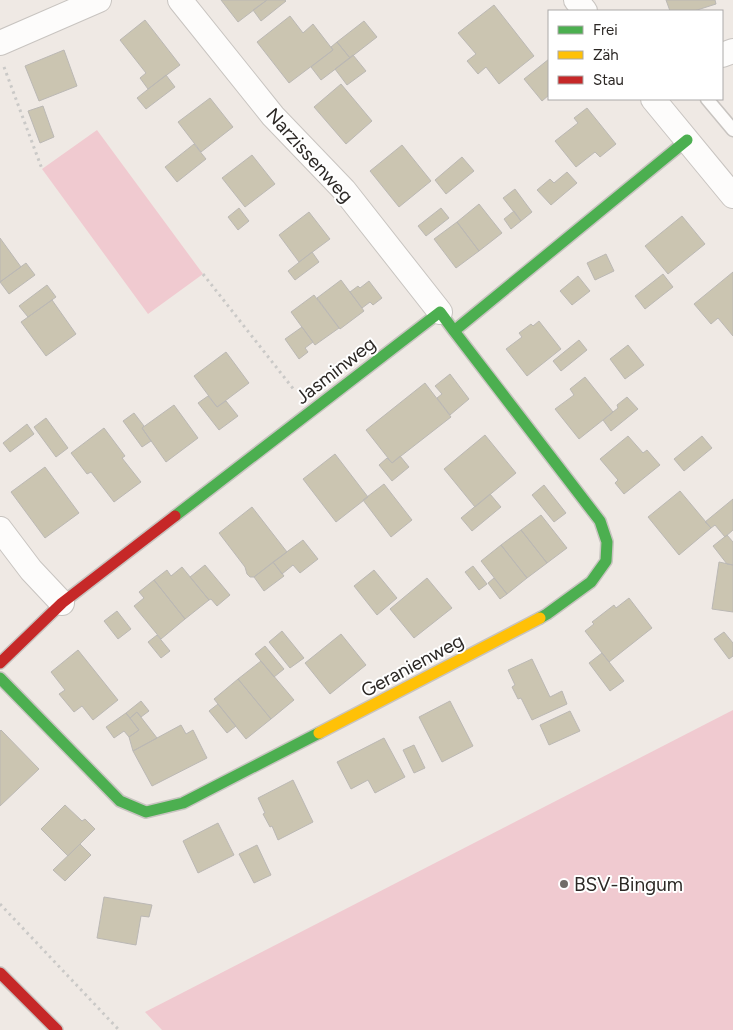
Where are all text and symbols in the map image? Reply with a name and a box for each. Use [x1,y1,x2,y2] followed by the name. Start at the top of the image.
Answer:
[548,10,723,100] legend
[593,21,618,39] text: Frei
[593,46,619,64] text: Zäh
[593,71,624,89] text: Stau
[261,103,358,207] street label: Narzissenweg
[291,332,380,409] street label: Jasminweg
[357,629,468,702] street label: Geranienweg
[574,873,683,896] place label: BSV-Bingum
[558,878,570,890] marker: BSV-Bingum

